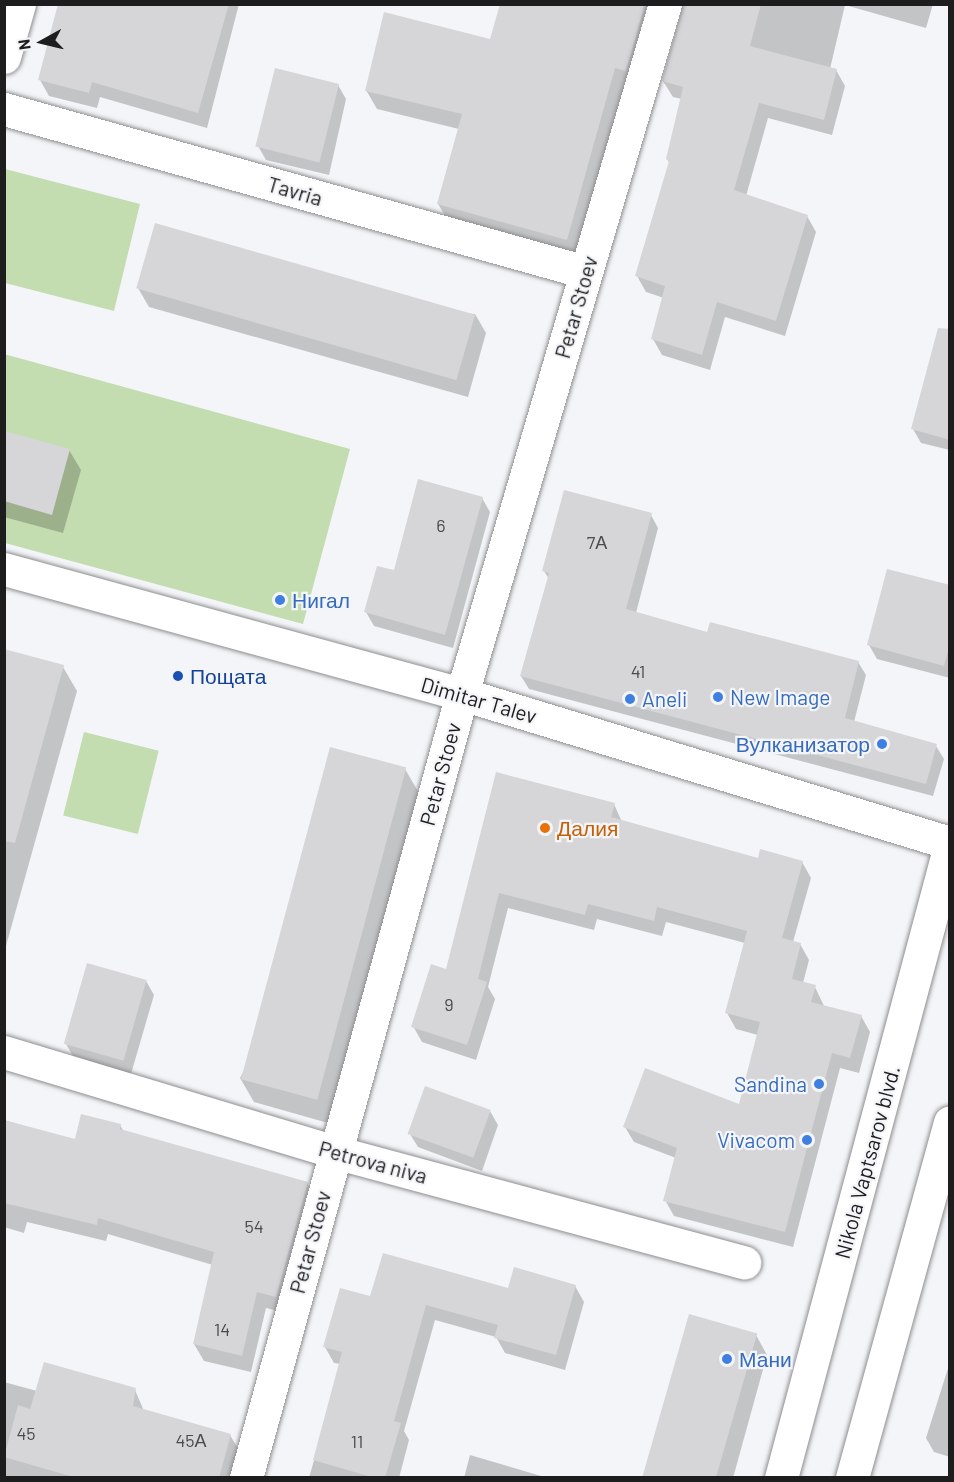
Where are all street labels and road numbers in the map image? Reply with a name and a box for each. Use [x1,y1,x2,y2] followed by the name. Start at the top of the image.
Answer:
[265,171,325,211] street label: Tavria
[549,253,603,361] street label: Petar Stoev
[418,671,540,729] street label: Dimitar Talev
[414,720,466,828] street label: Petar Stoev
[829,1063,905,1261] street label: Nikola Vaptsarov blvd.
[316,1135,430,1189] street label: Petrova niva
[284,1188,336,1296] street label: Petar Stoev

